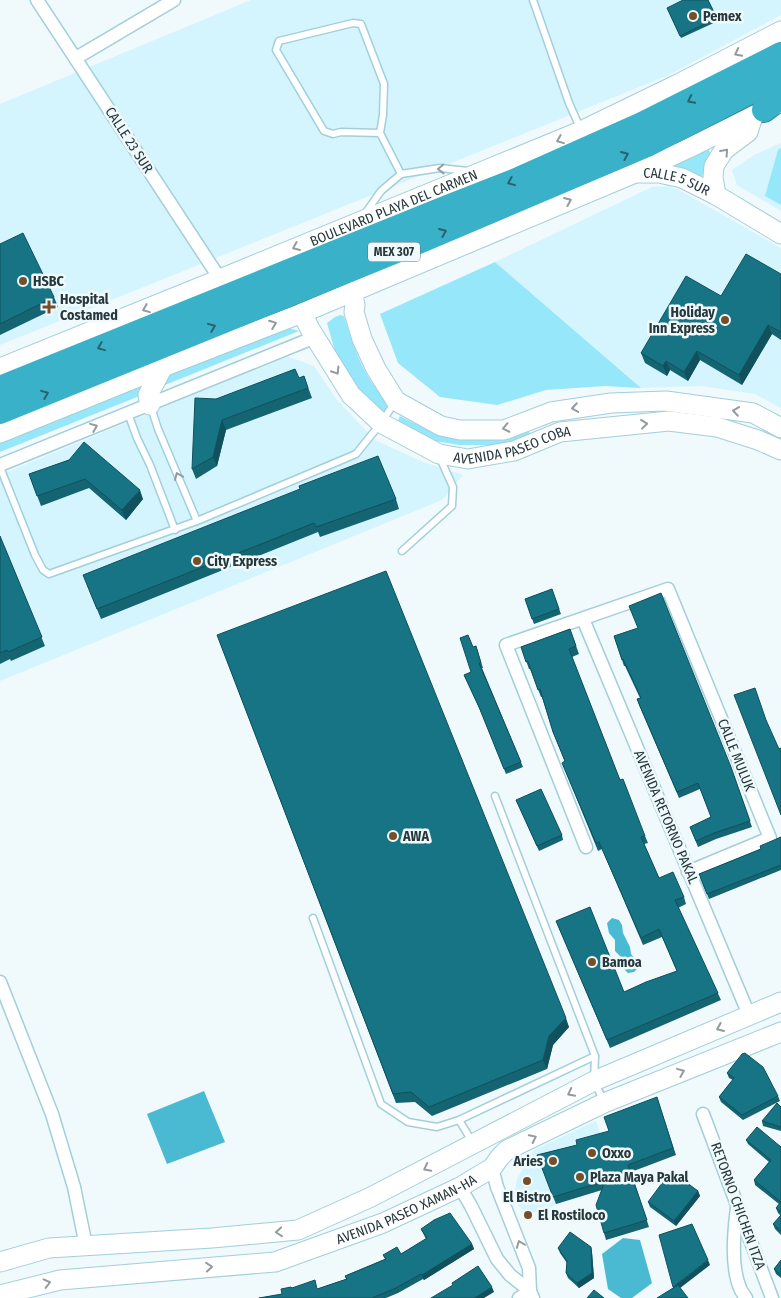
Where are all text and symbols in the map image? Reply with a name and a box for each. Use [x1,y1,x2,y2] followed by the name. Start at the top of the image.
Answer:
[703,8,742,25] place label: Pemex
[687,10,699,22] marker: Pemex
[734,47,743,57] one-way arrow
[687,94,696,104] one-way arrow
[101,104,157,177] street label: CALLE 23 SUR
[556,134,565,144] one-way arrow
[719,148,728,157] one-way arrow
[620,150,629,161] one-way arrow
[437,164,445,174] one-way arrow
[643,164,713,199] street label: CALLE 5 SUR
[307,166,480,250] street label: BOULEVARD PLAYA DEL CARMEN
[507,176,516,186] one-way arrow
[563,197,572,207] one-way arrow
[438,227,447,238] one-way arrow
[292,241,301,252] one-way arrow
[368,242,420,262] road number: MEX 307
[33,273,65,290] place label: HSBC
[17,275,29,287] marker: HSBC
[60,291,118,324] place label: Hospital Costamed
[42,300,56,314] marker: Hospital Costamed
[142,303,151,314] one-way arrow
[649,304,715,337] place label: Holiday Inn Express
[719,314,731,326] marker: Holiday Inn Express
[268,320,277,331] one-way arrow
[207,322,216,333] one-way arrow
[97,341,106,352] one-way arrow
[329,365,339,374] one-way arrow
[40,390,49,400] one-way arrow
[570,403,579,413] one-way arrow
[732,406,740,417] one-way arrow
[640,419,648,430] one-way arrow
[452,422,572,467] street label: AVENIDA PASEO COBA
[501,422,510,433] one-way arrow
[89,423,98,433] one-way arrow
[174,472,184,481] one-way arrow
[207,553,277,570] place label: City Express
[191,555,203,567] marker: City Express
[714,716,758,794] street label: CALLE MULUK
[630,748,702,886] street label: AVENIDA RETORNO PAKAL
[402,828,429,845] place label: AWA
[387,830,399,842] marker: AWA
[602,954,642,971] place label: Bamoa
[586,956,598,968] marker: Bamoa
[716,1021,725,1032] one-way arrow
[676,1068,685,1079] one-way arrow
[568,1087,577,1097] one-way arrow
[528,1134,537,1144] one-way arrow
[707,1140,769,1273] street label: RETORNO CHICHEN ITZA
[602,1145,632,1162] place label: Oxxo
[586,1147,598,1159] marker: Oxxo
[512,1153,543,1170] place label: Aries
[547,1155,559,1167] marker: Aries
[423,1162,432,1172] one-way arrow
[590,1169,689,1186] place label: Plaza Maya Pakal
[334,1170,480,1248] street label: AVENIDA PASEO XAMAN-HA
[574,1171,586,1183] marker: Plaza Maya Pakal
[521,1175,533,1187] marker: El Bistro
[503,1189,552,1206] place label: El Bistro
[538,1207,606,1224] place label: El Rostiloco
[522,1209,534,1221] marker: El Rostiloco
[275,1226,283,1237] one-way arrow
[515,1240,526,1249] one-way arrow
[205,1262,213,1273] one-way arrow
[43,1278,52,1289] one-way arrow

